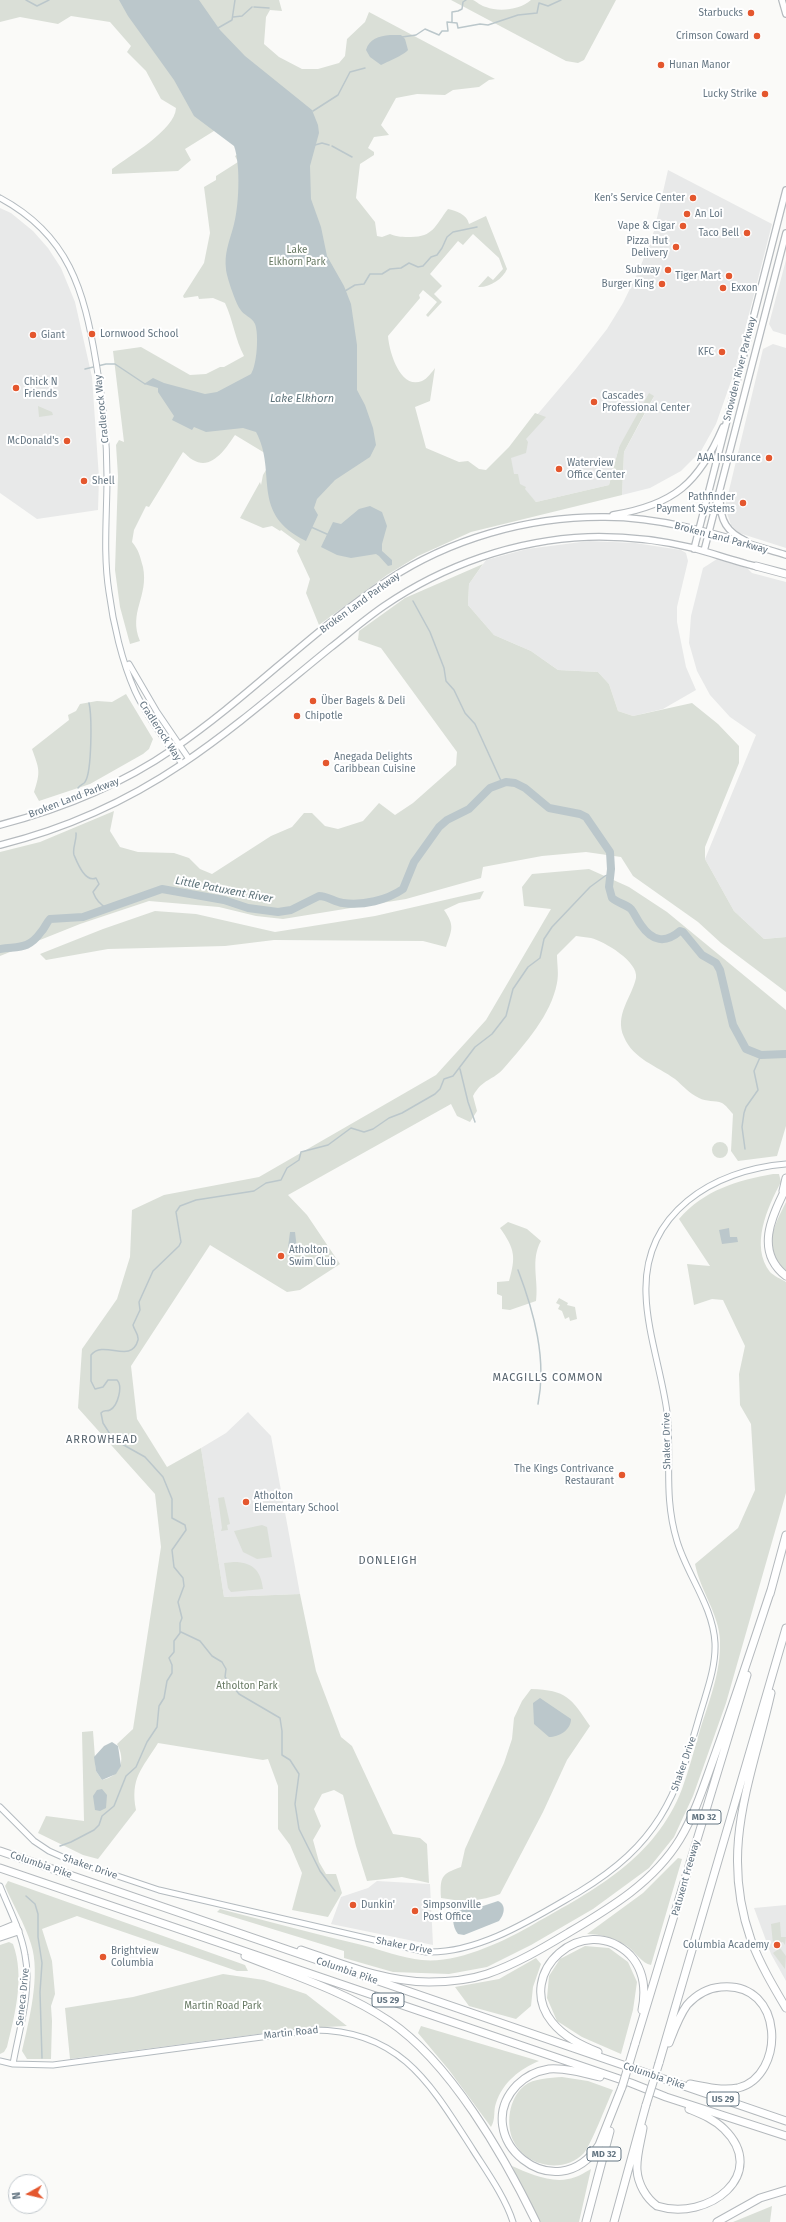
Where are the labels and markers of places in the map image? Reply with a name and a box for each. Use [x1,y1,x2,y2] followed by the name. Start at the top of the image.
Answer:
[698,7,743,19] place label: Starbucks
[746,8,756,18] marker: Starbucks
[676,30,749,42] place label: Crimson Coward
[752,31,762,41] marker: Crimson Coward
[669,59,730,71] place label: Hunan Manor
[656,60,666,70] marker: Hunan Manor
[703,88,757,100] place label: Lucky Strike
[760,89,770,99] marker: Lucky Strike
[594,192,685,204] place label: Ken’s Service Center
[688,193,698,203] marker: Ken’s Service Center
[695,208,723,220] place label: An Loi
[682,209,692,219] marker: An Loi
[618,220,675,232] place label: Vape & Cigar
[678,221,688,231] marker: Vape & Cigar
[698,227,739,239] place label: Taco Bell
[742,228,752,238] marker: Taco Bell
[626,235,668,258] place label: Pizza Hut Delivery
[671,242,681,252] marker: Pizza Hut Delivery
[626,264,660,276] place label: Subway
[663,265,673,275] marker: Subway
[675,270,721,282] place label: Tiger Mart
[724,271,734,281] marker: Tiger Mart
[602,278,654,290] place label: Burger King
[657,279,667,289] marker: Burger King
[731,282,758,294] place label: Exxon
[718,283,728,293] marker: Exxon
[100,328,178,340] place label: Lornwood School
[41,329,65,341] place label: Giant
[87,329,97,339] marker: Lornwood School
[28,330,38,340] marker: Giant
[698,346,714,358] place label: KFC
[717,347,727,357] marker: KFC
[24,376,58,400] place label: Chick N Friends
[11,383,21,393] marker: Chick N Friends
[602,390,690,414] place label: Cascades Professional Center
[589,397,599,407] marker: Cascades Professional Center
[7,435,59,447] place label: McDonald's
[62,436,72,446] marker: McDonald's
[697,452,761,464] place label: AAA Insurance
[764,453,774,463] marker: AAA Insurance
[567,457,625,480] place label: Waterview Office Center
[554,464,564,474] marker: Waterview Office Center
[92,475,115,487] place label: Shell
[79,476,89,486] marker: Shell
[656,491,735,514] place label: Pathfinder Payment Systems
[738,498,748,508] marker: Pathfinder Payment Systems
[321,695,405,707] place label: Über Bagels & Deli
[308,696,318,706] marker: Über Bagels & Deli
[305,710,343,722] place label: Chipotle
[292,711,302,721] marker: Chipotle
[334,751,416,774] place label: Anegada Delights Caribbean Cuisine
[321,758,331,768] marker: Anegada Delights Caribbean Cuisine
[289,1244,336,1268] place label: Atholton Swim Club
[276,1251,286,1261] marker: Atholton Swim Club
[514,1463,614,1486] place label: The Kings Contrivance Restaurant
[617,1470,627,1480] marker: The Kings Contrivance Restaurant
[254,1490,339,1514] place label: Atholton Elementary School
[241,1497,251,1507] marker: Atholton Elementary School
[361,1899,395,1911] place label: Dunkin'
[423,1899,481,1922] place label: Simpsonville Post Office
[348,1900,358,1910] marker: Dunkin'
[410,1906,420,1916] marker: Simpsonville Post Office
[683,1939,769,1951] place label: Columbia Academy
[772,1940,782,1950] marker: Columbia Academy
[111,1945,159,1968] place label: Brightview Columbia
[98,1952,108,1962] marker: Brightview Columbia

